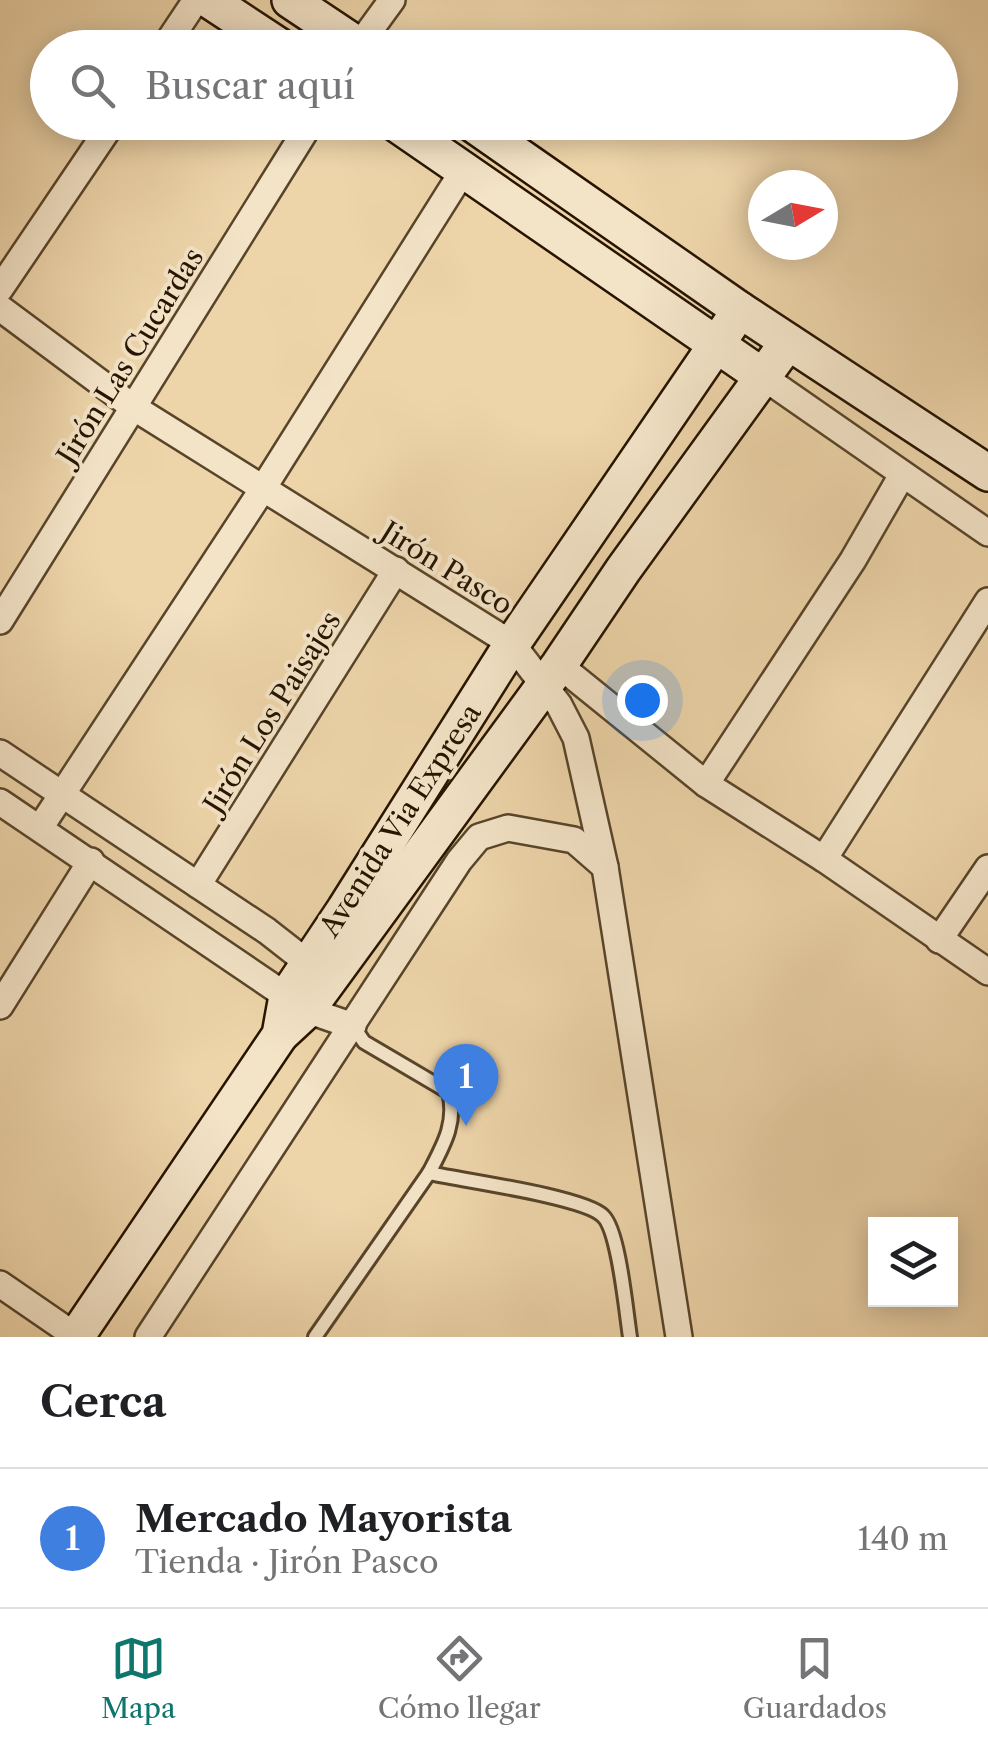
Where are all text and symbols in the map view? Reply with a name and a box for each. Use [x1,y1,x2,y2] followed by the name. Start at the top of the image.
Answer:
[30,30,958,140] search box
[65,58,120,113] icon: search
[145,62,355,109] text: Buscar aquí
[748,170,838,260] north arrow
[48,242,210,474] street label: Jirón Las Cucardas
[371,512,519,622] street label: Jirón Pasco
[194,605,348,823] street label: Jirón Los Paisajes
[617,675,668,726] your location
[312,697,488,944] street label: Avenida Via Expresa
[434,1044,498,1126] pin: 1
[868,1217,958,1307] map controls
[868,1217,958,1307] button: layers
[40,1376,166,1428] text: Cerca
[135,1495,512,1542] text: Mercado Mayorista
[65,1519,80,1558] text: 1
[857,1519,948,1558] text: 140 m
[135,1542,439,1581] text: Tienda · Jirón Pasco
[101,1631,176,1725] tab: Mapa
[378,1631,541,1725] tab: Cómo llegar
[743,1631,887,1725] tab: Guardados

